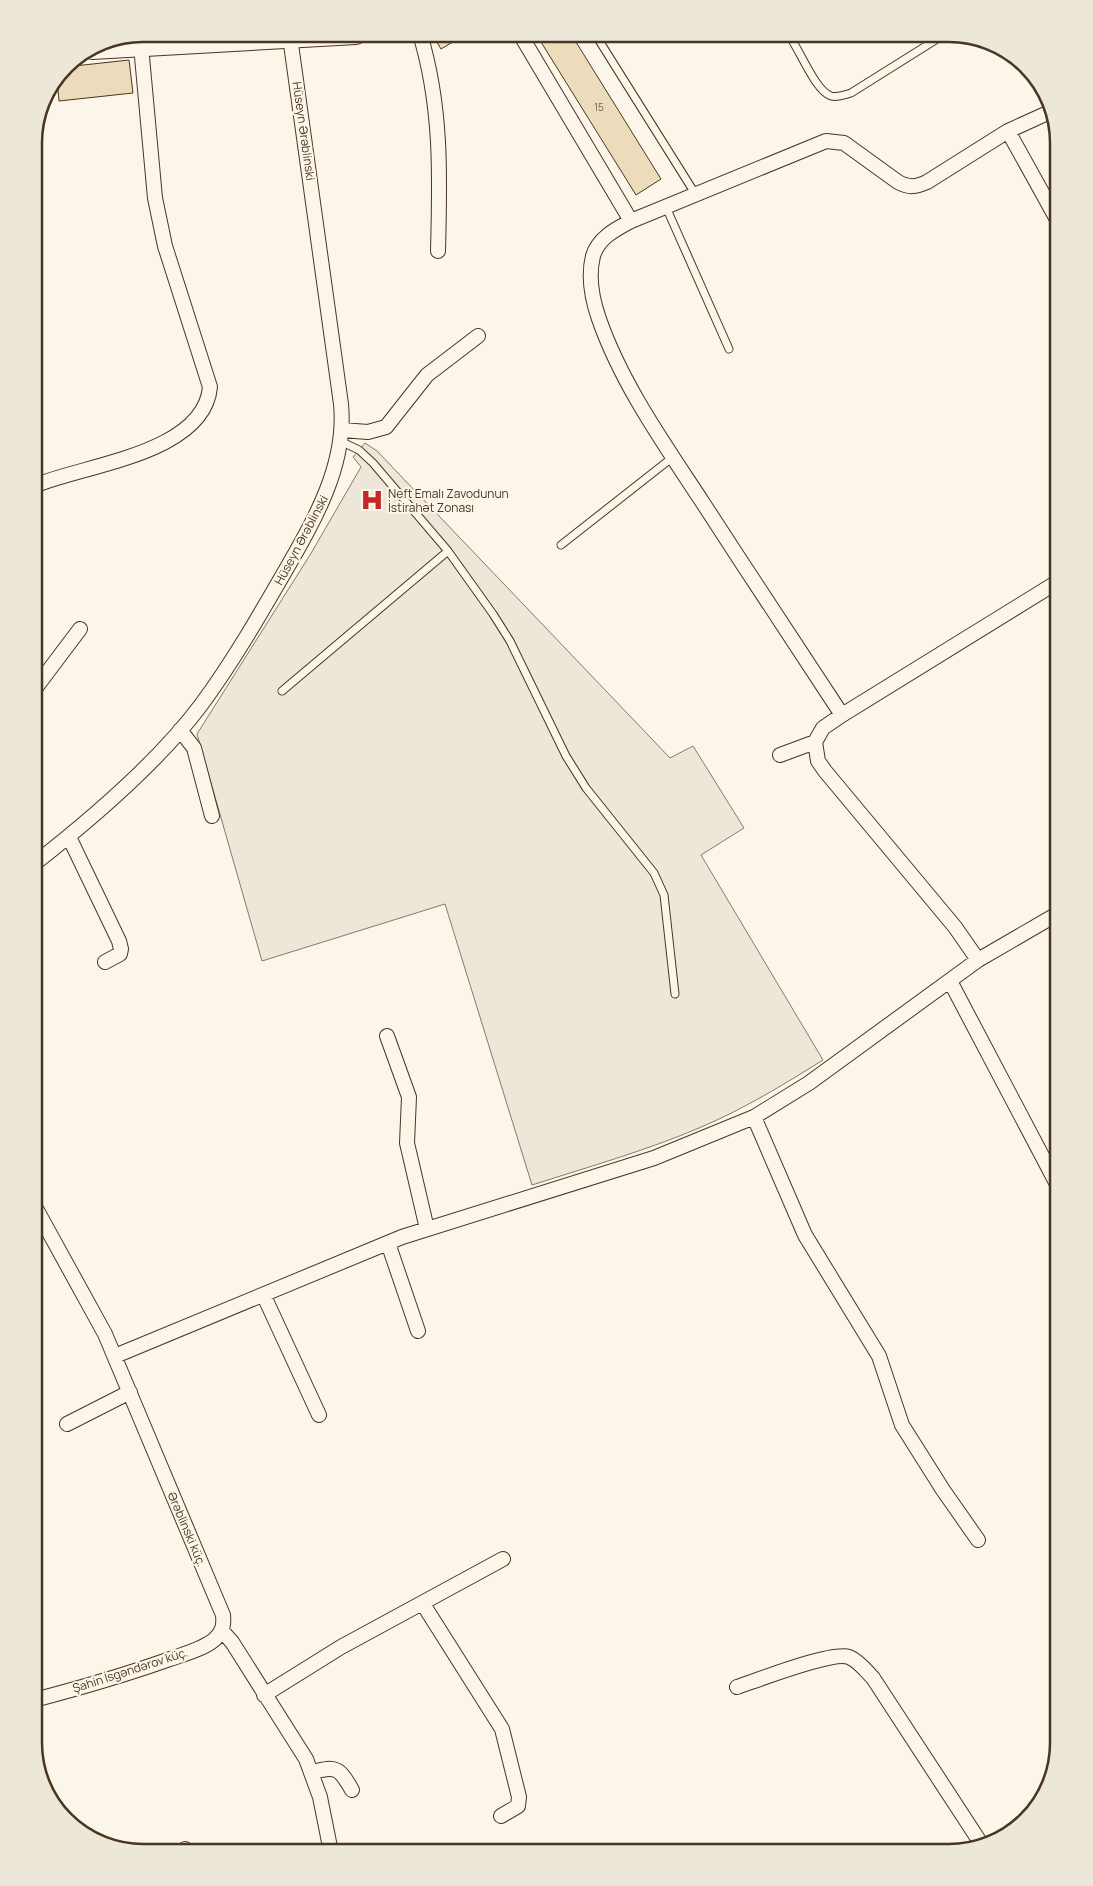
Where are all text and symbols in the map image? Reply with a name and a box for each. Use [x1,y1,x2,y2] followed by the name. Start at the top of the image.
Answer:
[289,81,319,181] street label: Hüseyn Ərəblinski
[594,100,604,114] house number: 15
[388,485,509,516] place label: Neft Emalı Zavodunun İstirahət Zonası
[359,487,385,513] hospital icon: Neft Emalı Zavodunun İstirahət Zonası
[270,492,332,588] street label: Hüseyn Ərəblinski
[164,1489,210,1569] street label: Ərəblinski küç.
[70,1643,190,1697] street label: Şahin İsgəndərov küç.

